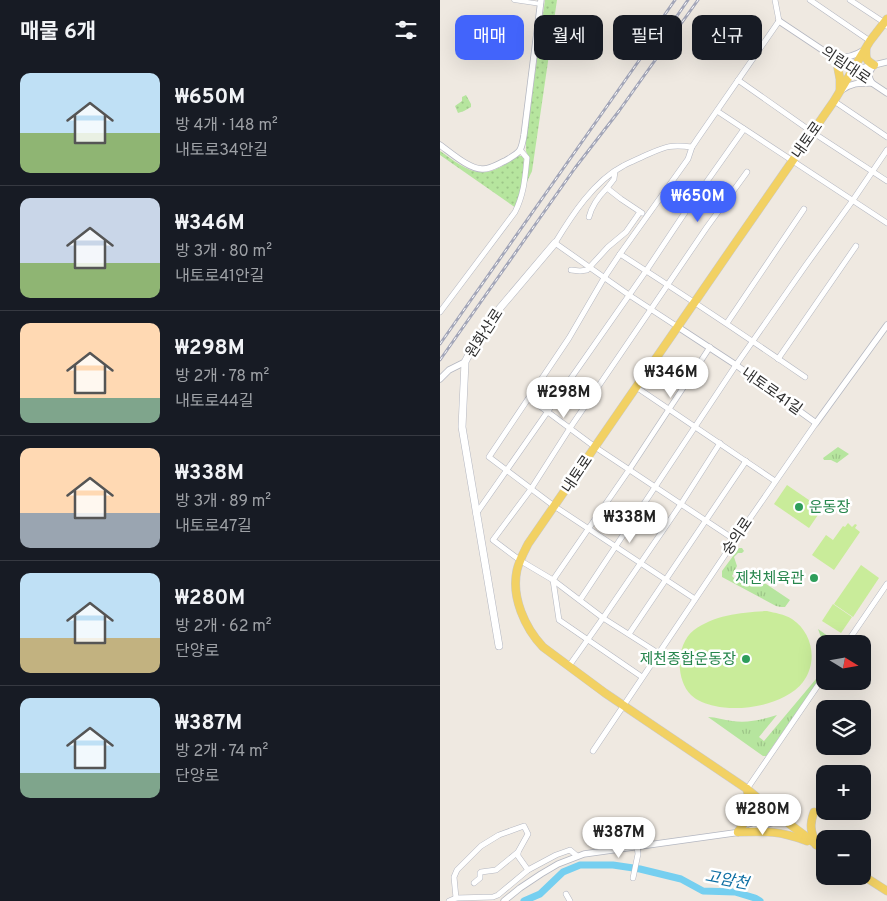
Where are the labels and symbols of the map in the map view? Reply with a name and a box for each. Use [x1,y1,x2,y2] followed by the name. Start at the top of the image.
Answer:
[817,43,873,90] street label: 의림대로
[789,118,828,163] street label: 내토로
[663,180,733,223] pin: ₩650M
[462,305,508,362] street label: 원화산로
[636,356,706,399] pin: ₩346M
[737,364,805,420] street label: 내토로41길
[529,376,599,419] pin: ₩298M
[559,452,598,497] street label: 내토로
[809,499,851,518] place label: 운동장
[793,501,805,513] marker: 운동장
[595,502,665,544] pin: ₩338M
[719,514,758,559] street label: 숭의로
[735,569,804,589] place label: 제천체육관
[808,572,820,584] marker: 제천체육관
[816,635,871,690] north arrow
[639,650,736,670] place label: 제천종합운동장
[740,653,752,665] marker: 제천종합운동장
[728,794,798,836] pin: ₩280M
[584,816,654,859] pin: ₩387M
[703,867,752,895] water label: 고암천

